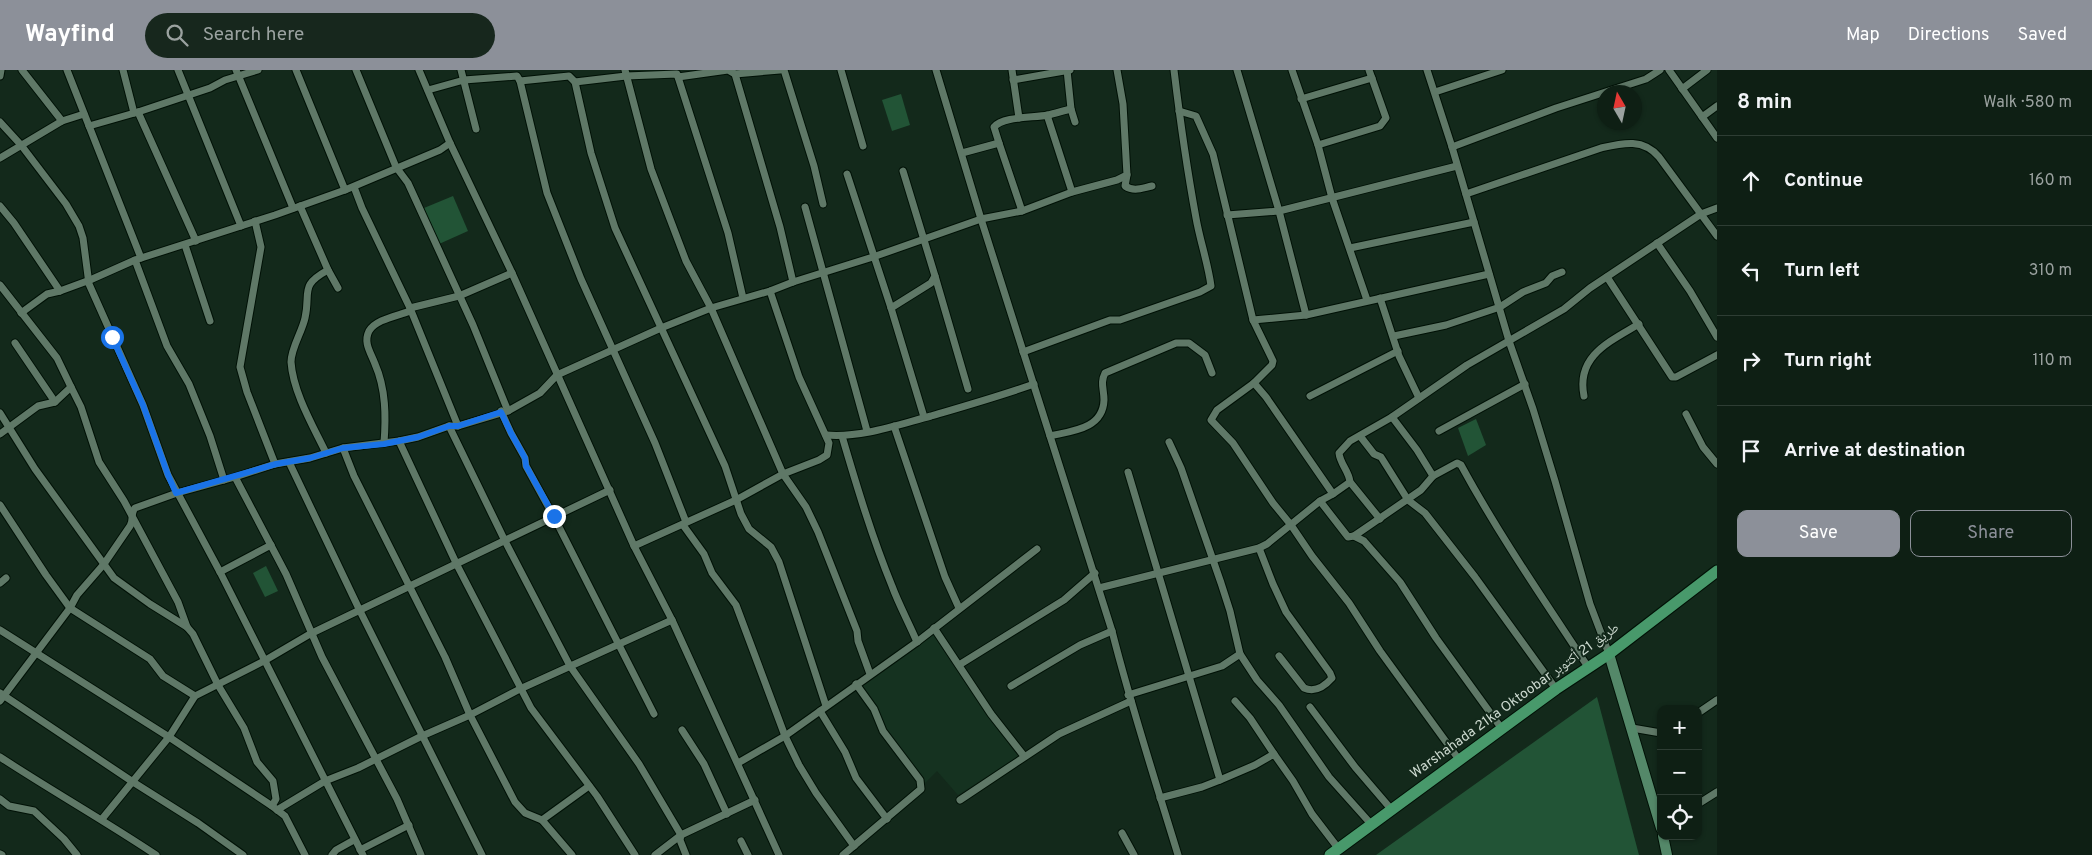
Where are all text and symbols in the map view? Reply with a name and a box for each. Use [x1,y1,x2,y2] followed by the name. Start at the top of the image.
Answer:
[145,13,495,58] search box
[25,20,115,50] text: Wayfind
[163,21,191,49] icon: search
[203,23,304,47] text: Search here
[1846,24,1880,47] text: Map
[1908,24,1990,47] text: Directions
[2018,24,2067,47] text: Saved
[1597,85,1642,130] north arrow
[1737,89,1792,116] text: 8 min
[1983,93,2072,113] text: Walk · 580 m
[1737,167,1765,195] icon: ahead
[1784,169,1863,193] text: Continue
[2029,171,2072,191] text: 160 m
[1737,257,1765,285] icon: left
[1784,259,1860,283] text: Turn left
[2029,261,2072,281] text: 310 m
[101,326,124,349] route start
[1737,347,1765,375] icon: right
[1784,349,1872,373] text: Turn right
[2032,351,2072,371] text: 110 m
[1737,437,1765,465] icon: arrive
[1784,439,1965,463] text: Arrive at destination
[543,505,566,528] route end
[1737,510,1900,557] button: Save
[1910,510,2072,557] button: Share
[1407,619,1623,782] street label: Warshahada 21ka Oktoobar طريق 21 أكتوبر
[1657,705,1702,840] map controls
[1657,705,1702,750] button: +
[1657,750,1702,795] button: −
[1657,795,1702,840] button: locate

